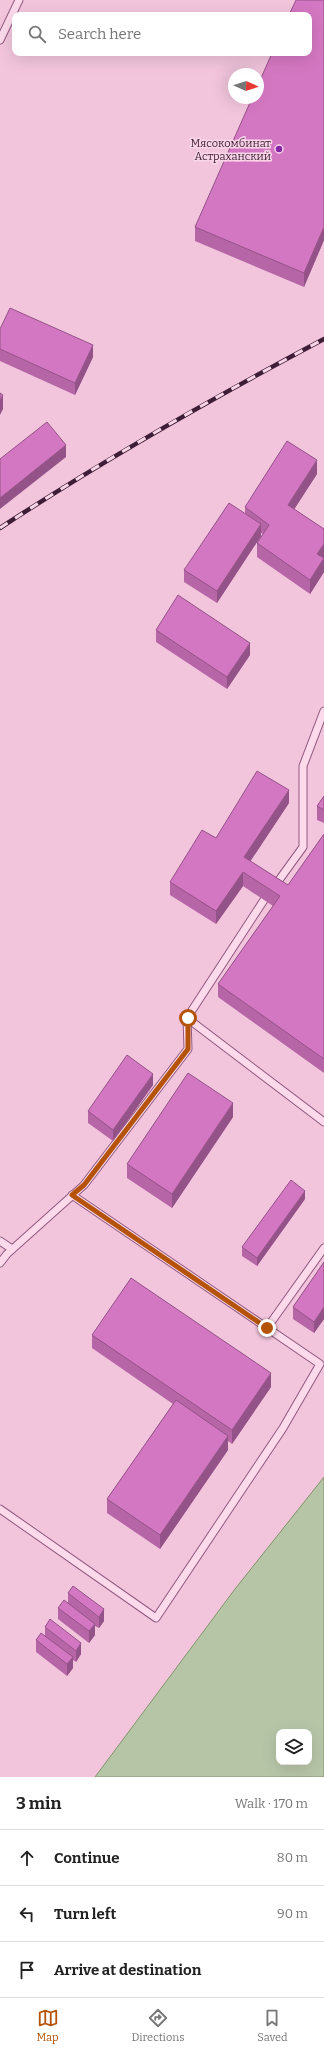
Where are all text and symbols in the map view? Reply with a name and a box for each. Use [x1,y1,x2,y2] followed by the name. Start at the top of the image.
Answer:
[12,12,312,56] search box
[26,23,48,45] icon: search
[58,25,141,43] text: Search here
[228,68,264,104] north arrow
[190,137,271,163] place label: Мясокомбинат Астраханский
[274,144,284,154] marker: Мясокомбинат Астраханский
[179,1009,197,1027] route start
[258,1319,276,1337] route end
[276,1729,312,1765] map controls
[276,1729,312,1765] button: layers
[16,1793,61,1814] text: 3 min
[235,1796,308,1811] text: Walk · 170 m
[16,1847,38,1869] icon: ahead
[54,1849,120,1867] text: Continue
[277,1850,308,1865] text: 80 m
[16,1903,38,1925] icon: left
[54,1905,116,1923] text: Turn left
[277,1906,308,1921] text: 90 m
[16,1959,38,1981] icon: arrive
[54,1961,201,1979] text: Arrive at destination
[36,2007,59,2044] tab: Map
[132,2007,184,2044] tab: Directions
[257,2007,288,2044] tab: Saved

